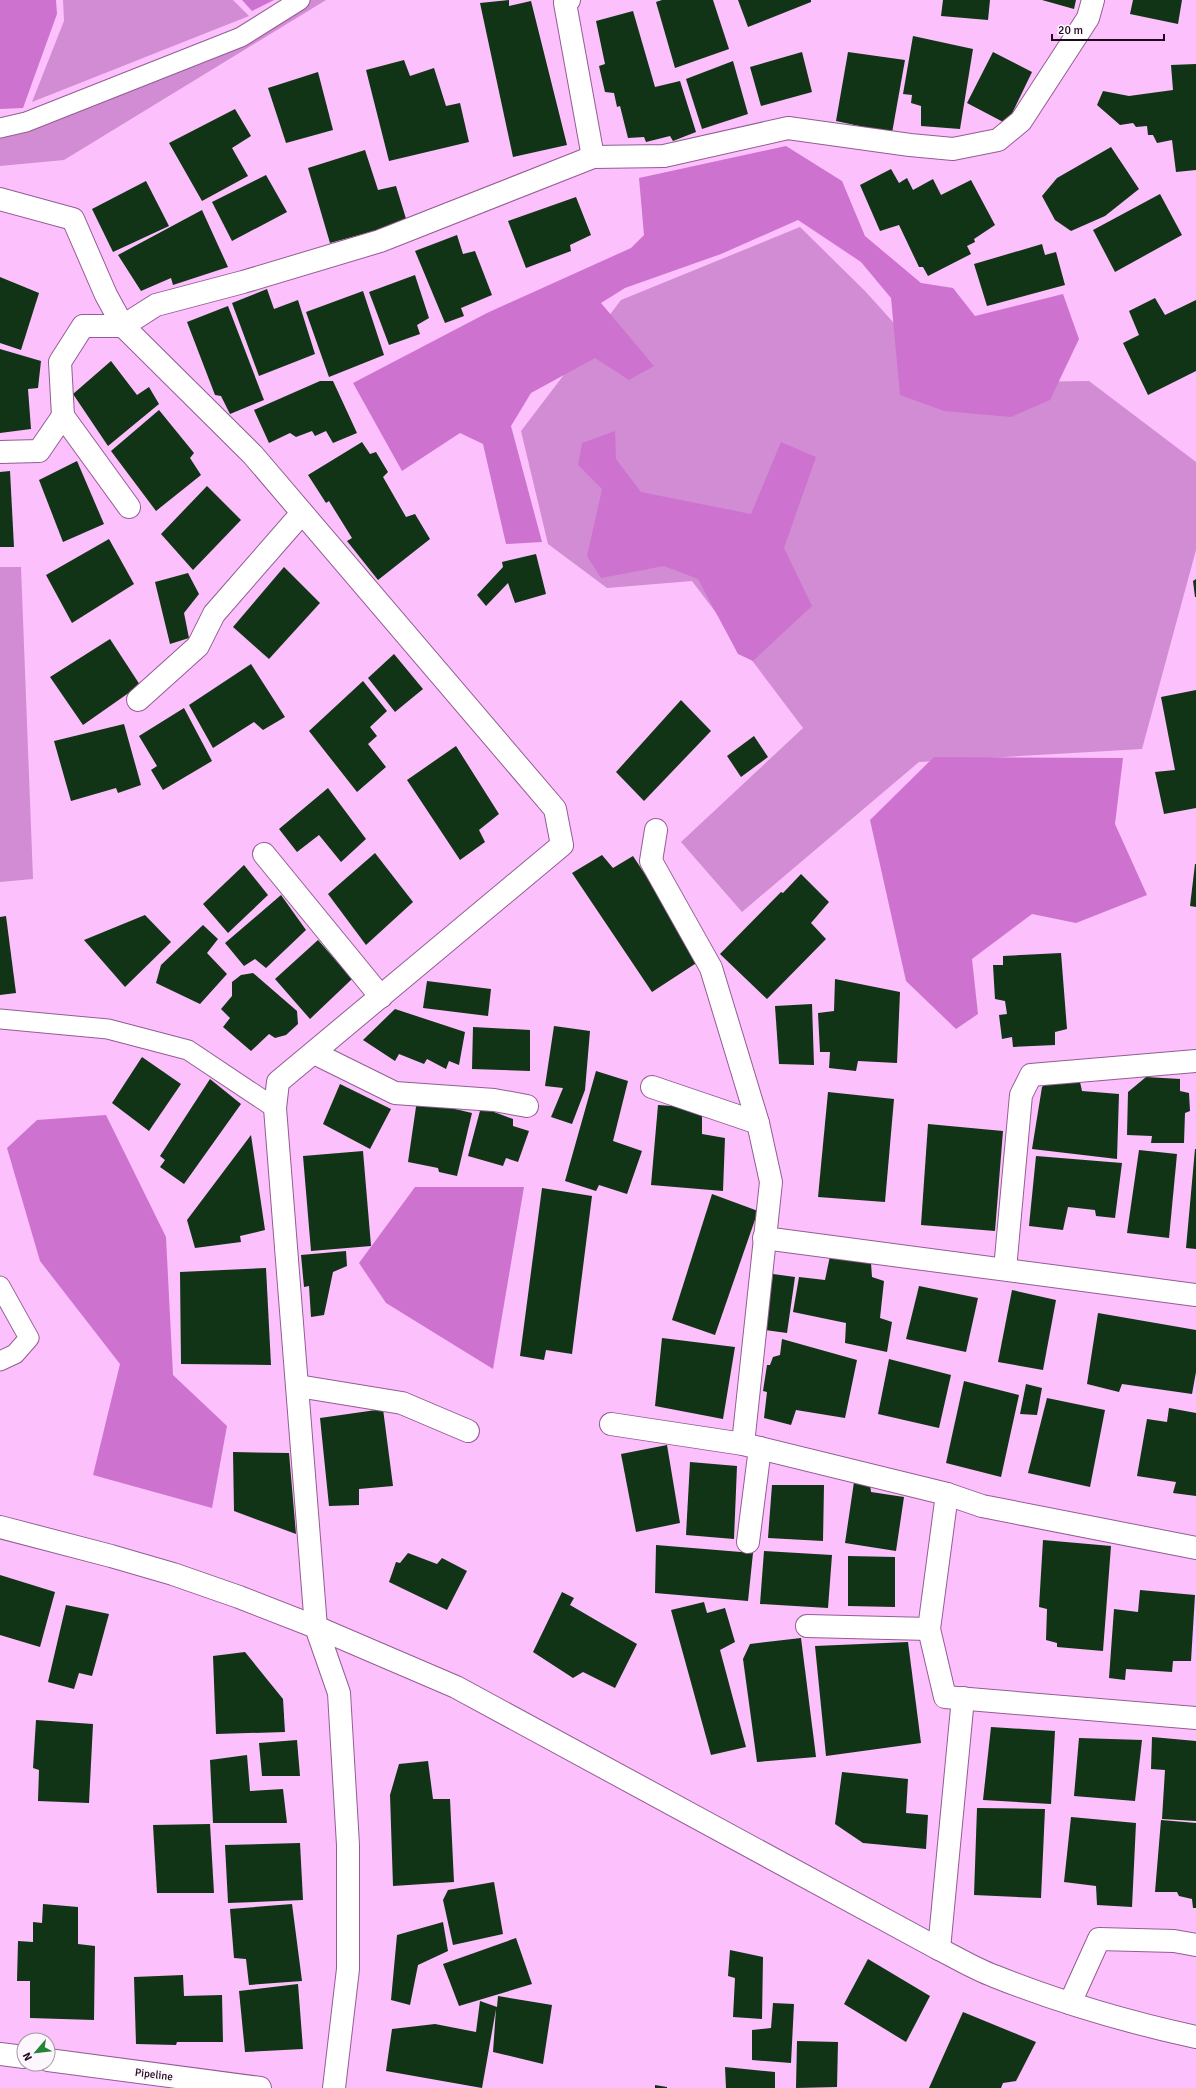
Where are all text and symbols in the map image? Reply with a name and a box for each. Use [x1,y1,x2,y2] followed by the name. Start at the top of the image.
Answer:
[1052,16,1164,42] scale bar
[1058,23,1083,38] text: 20 m
[16,2032,56,2072] north arrow
[20,2050,35,2063] text: N
[134,2066,174,2083] street label: Pipeline

